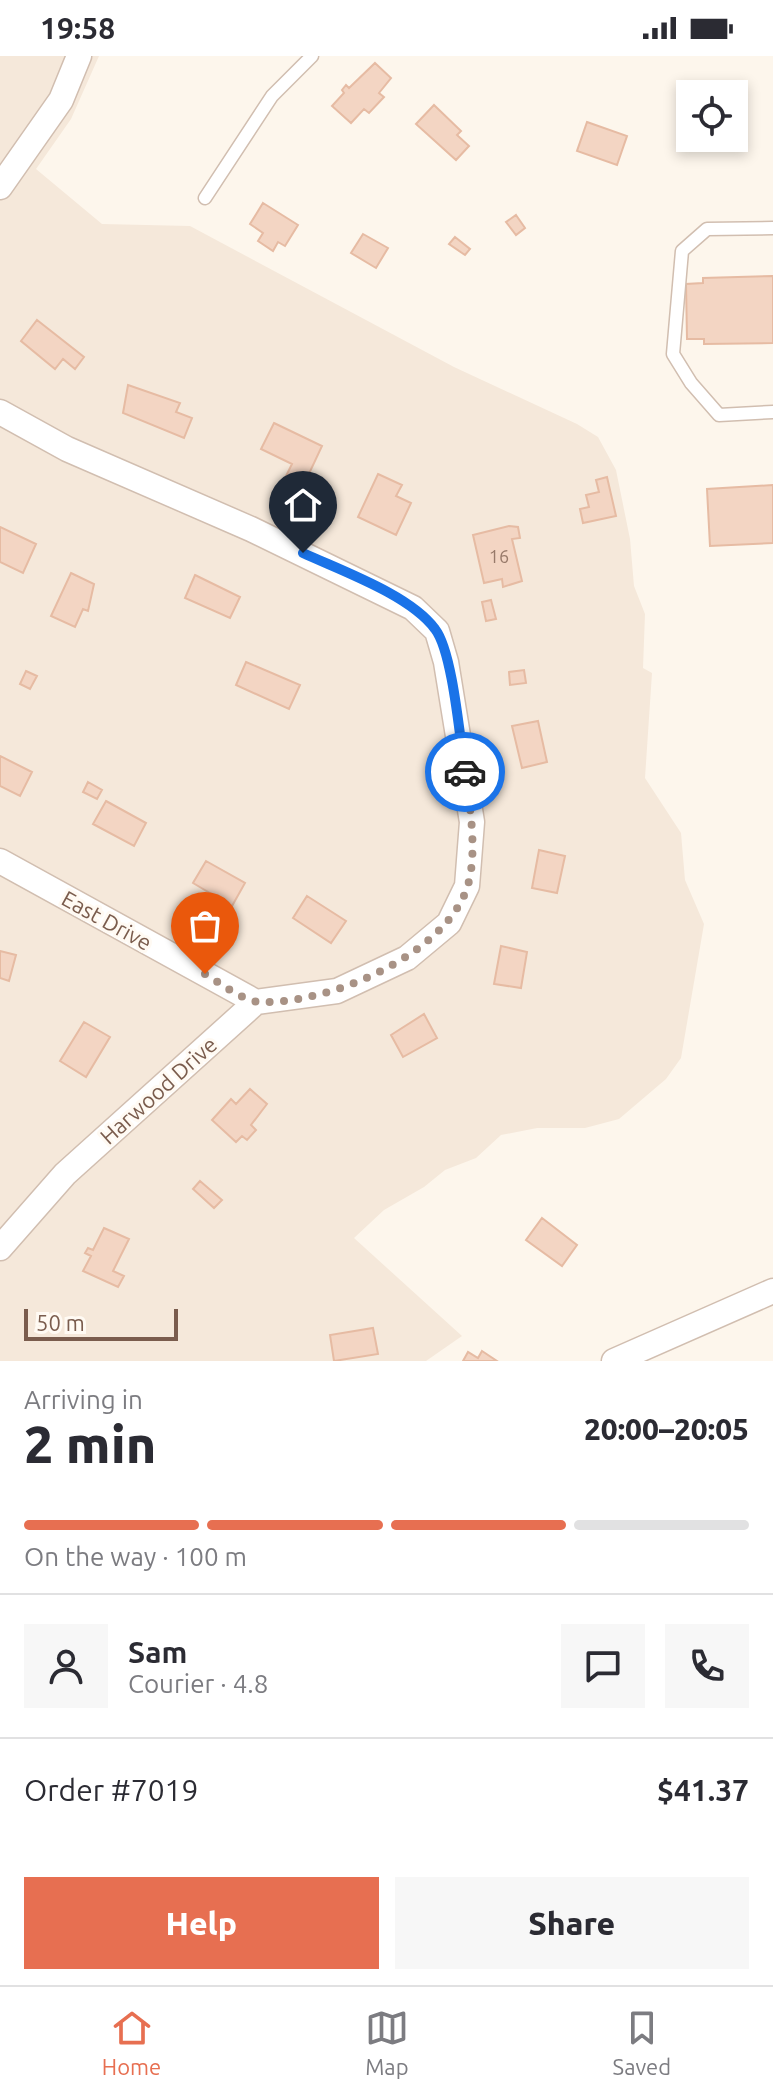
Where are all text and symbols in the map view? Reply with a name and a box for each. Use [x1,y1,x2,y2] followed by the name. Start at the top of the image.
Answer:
[40,11,115,45] text: 19:58
[676,80,748,152] map controls
[676,80,748,152] button: locate
[269,471,337,553] pin
[281,483,325,527] icon: home
[489,546,509,566] house number: 16
[425,732,505,812] courier
[443,750,487,794] icon: car
[58,885,156,955] street label: East Drive
[171,892,239,974] pin
[183,904,227,948] icon: bag
[95,1031,221,1149] street label: Harwood Drive
[24,1305,178,1341] scale bar
[36,1310,85,1335] text: 50 m
[24,1385,143,1414] text: Arriving in
[584,1412,749,1446] text: 20:00–20:05
[24,1415,156,1473] text: 2 min
[24,1542,247,1571] text: On the way · 100 m
[24,1624,108,1708] button: person
[561,1624,645,1708] button: chat
[665,1624,749,1708] button: phone
[128,1635,187,1669] text: Sam
[128,1669,268,1698] text: Courier · 4.8
[24,1773,198,1807] text: Order #7019
[657,1773,749,1807] text: $41.37
[24,1877,379,1969] button: Help
[395,1877,749,1969] button: Share
[102,2006,161,2079] tab: Home
[365,2006,409,2079] tab: Map
[613,2006,671,2079] tab: Saved

